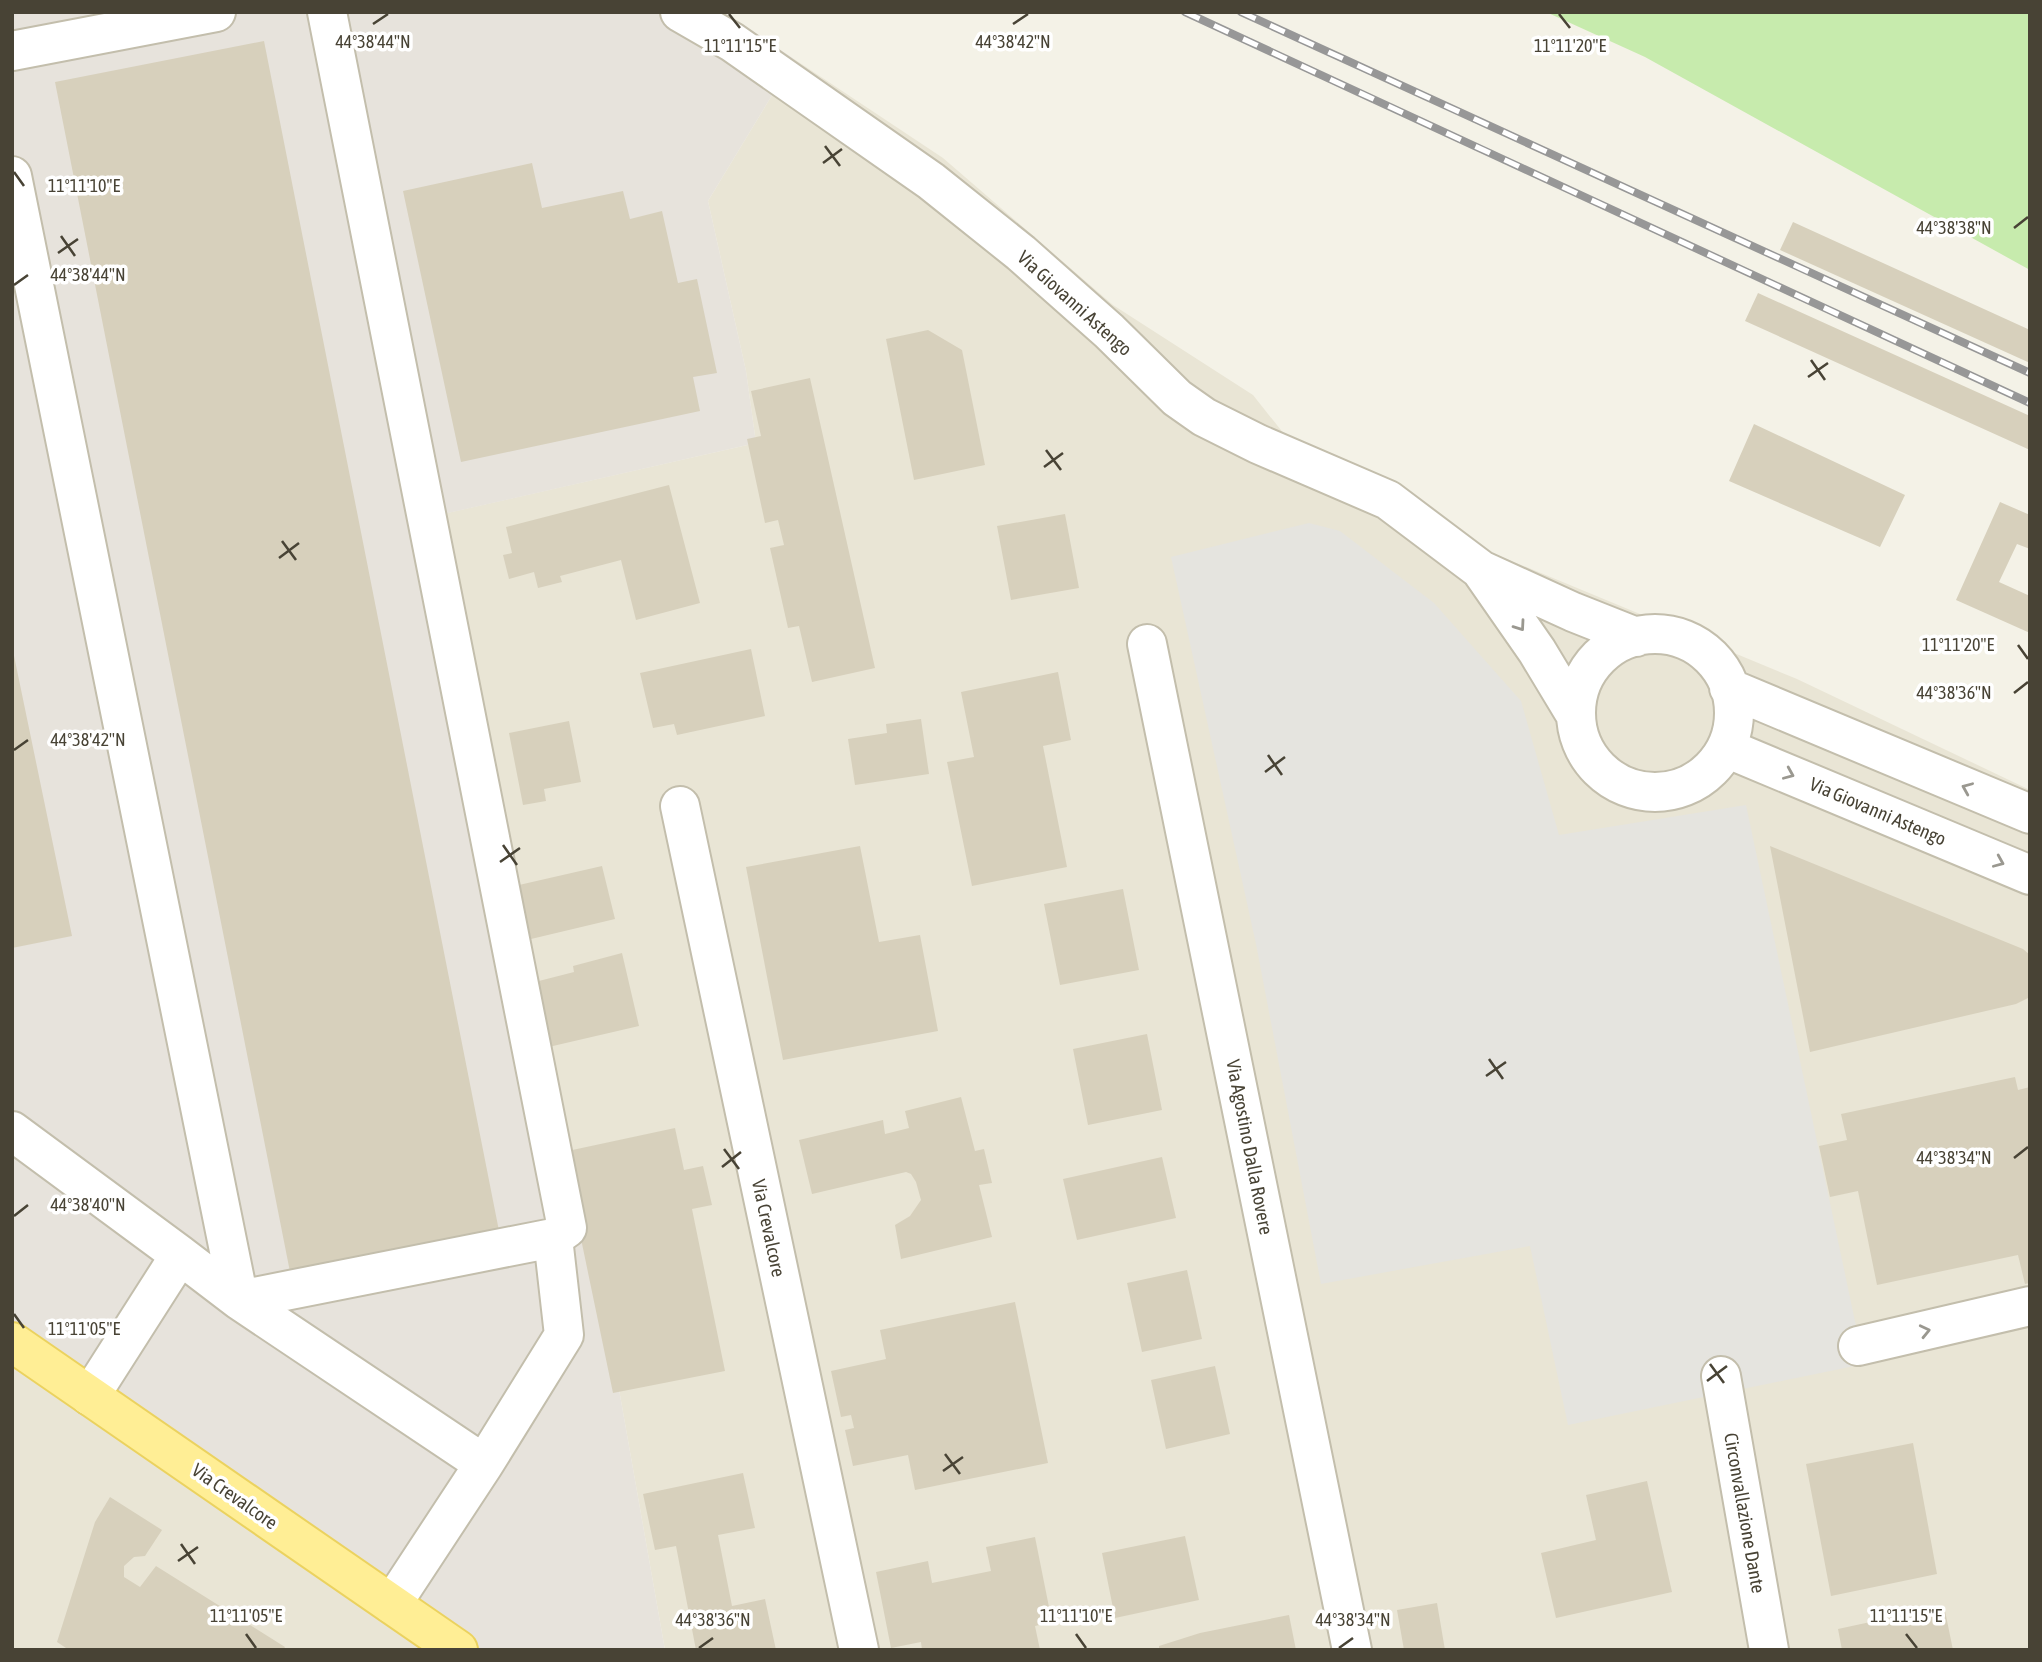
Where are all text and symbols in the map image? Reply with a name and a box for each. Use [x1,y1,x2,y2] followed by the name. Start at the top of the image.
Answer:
[335,31,411,52] text: 44°38'44"N
[975,31,1051,52] text: 44°38'42"N
[704,35,776,56] text: 11°11'15"E
[1534,35,1606,56] text: 11°11'20"E
[48,175,120,196] text: 11°11'10"E
[1916,217,1992,238] text: 44°38'38"N
[1013,246,1137,360] street label: Via Giovanni Astengo
[50,264,126,285] text: 44°38'44"N
[1512,618,1524,631] one-way arrow
[1922,634,1994,655] text: 11°11'20"E
[1916,682,1992,703] text: 44°38'36"N
[50,729,126,750] text: 44°38'42"N
[1782,766,1795,780] one-way arrow
[1806,772,1950,850] street label: Via Giovanni Astengo
[1961,782,1973,796] one-way arrow
[1992,854,2004,868] one-way arrow
[1222,1057,1278,1237] street label: Via Agostino Dalla Rovere
[1916,1147,1992,1168] text: 44°38'34"N
[748,1177,790,1279] street label: Via Crevalcore
[50,1194,126,1215] text: 44°38'40"N
[48,1318,120,1339] text: 11°11'05"E
[1919,1324,1931,1339] one-way arrow
[1720,1431,1770,1595] street label: Circonvallazione Dante
[188,1459,282,1533] street label: Via Crevalcore
[210,1605,282,1626] text: 11°11'05"E
[1040,1605,1112,1626] text: 11°11'10"E
[1870,1605,1942,1626] text: 11°11'15"E
[675,1609,751,1630] text: 44°38'36"N
[1315,1609,1391,1630] text: 44°38'34"N

